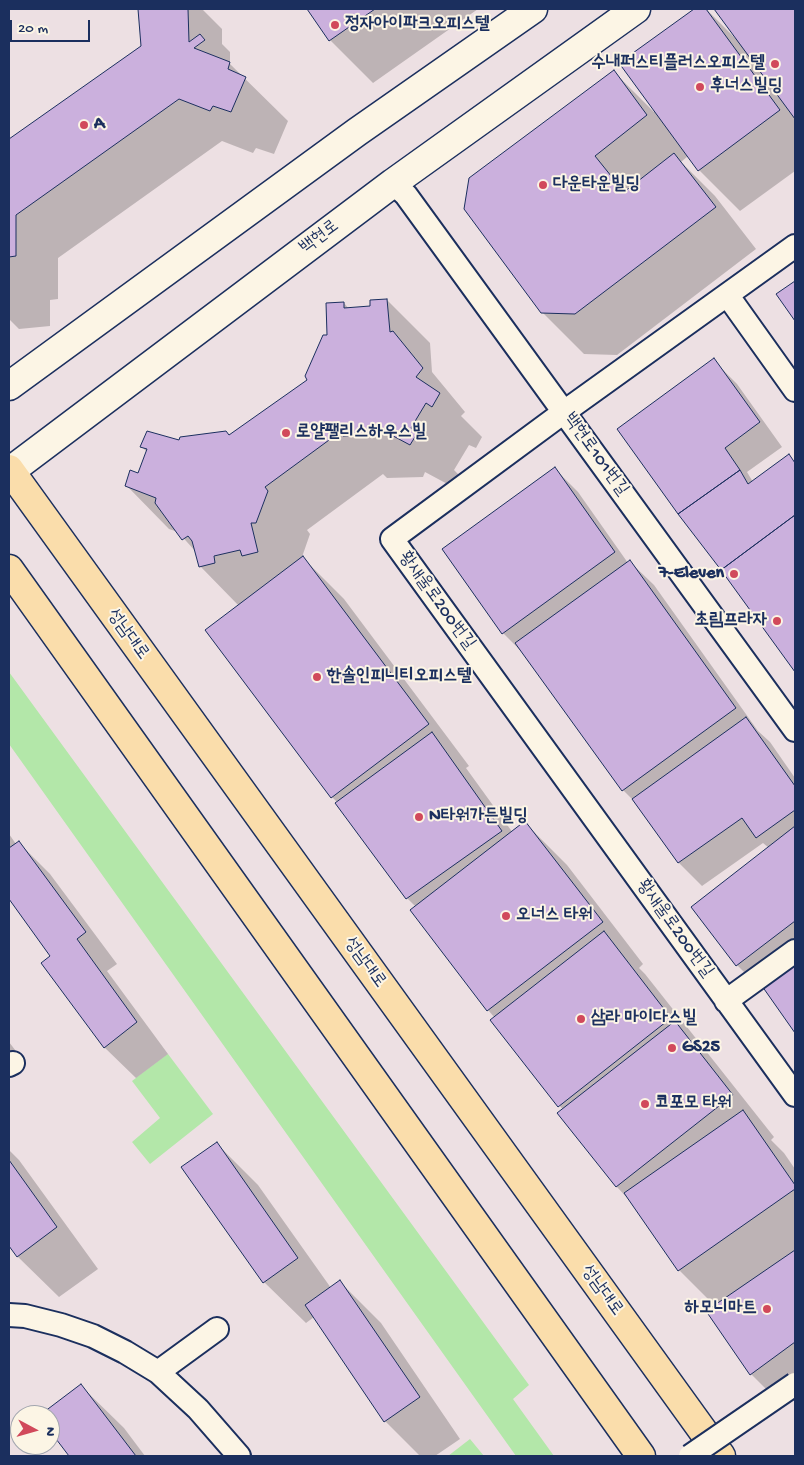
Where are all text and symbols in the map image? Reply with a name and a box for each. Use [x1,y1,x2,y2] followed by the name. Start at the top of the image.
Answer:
[12,10,92,42] scale bar
[345,14,490,36] place label: 정자아이파크오피스텔
[329,19,341,31] marker: 정자아이파크오피스텔
[18,20,48,38] text: 20 m
[591,53,765,75] place label: 수내퍼스티플러스오피스텔
[769,58,781,70] marker: 수내퍼스티플러스오피스텔
[710,76,782,98] place label: 후너스빌딩
[694,81,706,93] marker: 후너스빌딩
[94,114,105,136] place label: A
[78,119,90,131] marker: A
[553,174,640,196] place label: 다운타운빌딩
[537,179,549,191] marker: 다운타운빌딩
[296,216,344,260] street label: 백현로
[558,409,632,501] street label: 백현로101번길
[296,422,426,444] place label: 로얄팰리스하우스빌
[280,427,292,439] marker: 로얄팰리스하우스빌
[393,548,479,654] street label: 황새울로200번길
[659,563,724,585] place label: 7-Eleven
[728,568,740,580] marker: 7-Eleven
[101,605,153,665] street label: 성남대로
[695,610,767,632] place label: 초림프라자
[771,615,783,627] marker: 초림프라자
[327,666,472,688] place label: 한솔인피니티오피스텔
[311,671,323,683] marker: 한솔인피니티오피스텔
[429,806,528,828] place label: N타워가든빌딩
[413,811,425,823] marker: N타워가든빌딩
[631,876,717,982] street label: 황새울로200번길
[516,905,593,927] place label: 오너스 타워
[500,910,512,922] marker: 오너스 타워
[338,933,390,993] street label: 성남대로
[591,1008,697,1030] place label: 삼라 마이다스빌
[575,1013,587,1025] marker: 삼라 마이다스빌
[682,1037,720,1059] place label: GS25
[666,1042,678,1054] marker: GS25
[655,1093,732,1115] place label: 코포모 타워
[639,1098,651,1110] marker: 코포모 타워
[575,1261,627,1321] street label: 성남대로
[685,1298,757,1320] place label: 하모니마트
[761,1303,773,1315] marker: 하모니마트
[10,1405,60,1455] north arrow
[40,1426,58,1437] text: N

